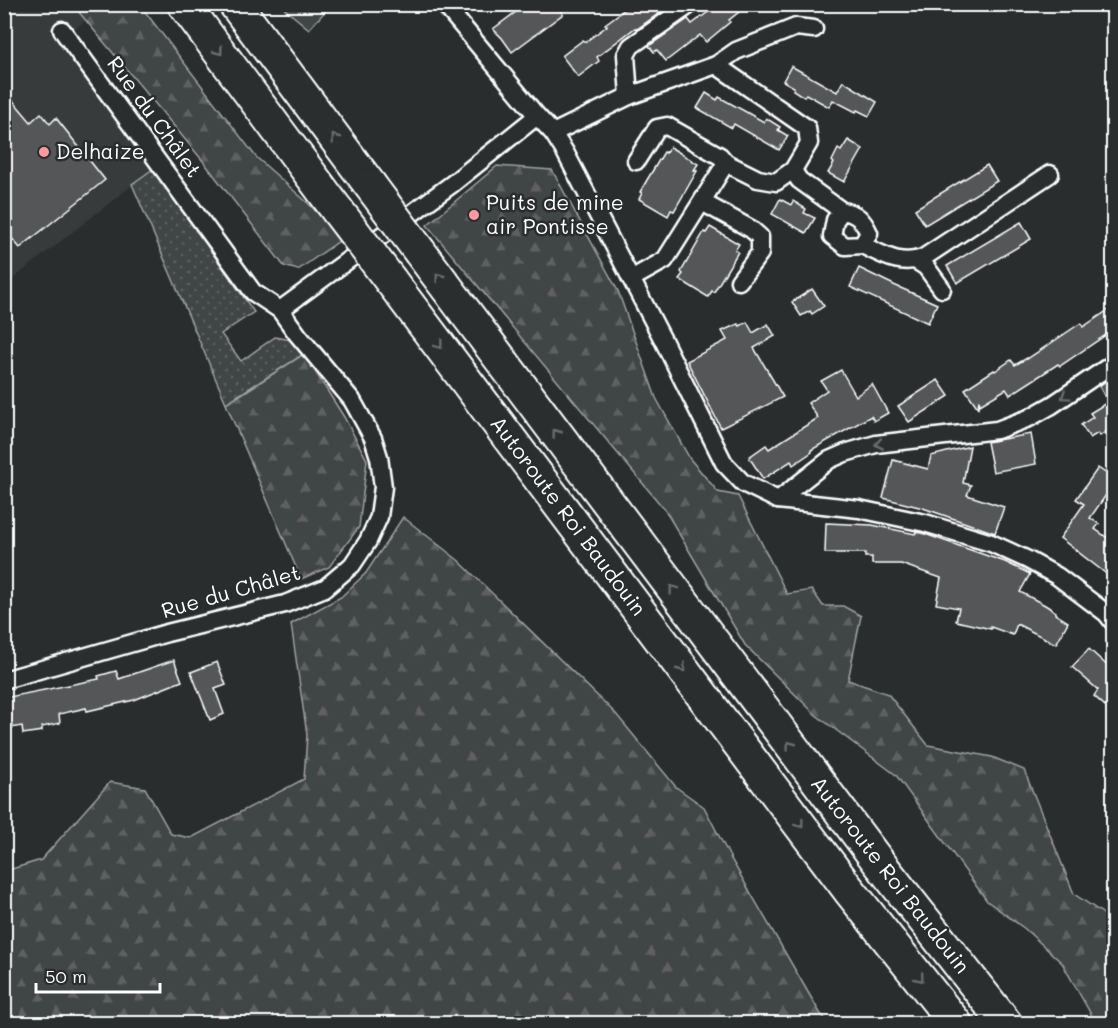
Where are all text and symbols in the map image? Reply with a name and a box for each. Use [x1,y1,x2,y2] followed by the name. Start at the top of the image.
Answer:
[212,45,223,56] one-way arrow
[102,50,208,182] street label: Rue du Châlet
[332,134,343,145] one-way arrow
[56,137,145,164] place label: Delhaize
[37,145,51,159] marker: Delhaize
[486,188,624,239] place label: Puits de mine air Pontisse
[467,208,481,222] marker: Puits de mine air Pontisse
[435,273,446,284] one-way arrow
[432,338,443,349] one-way arrow
[1061,389,1072,400] one-way arrow
[485,410,653,620] street label: Autoroute Roi Baudouin
[552,429,563,440] one-way arrow
[875,437,885,450] one-way arrow
[158,558,303,623] street label: Rue du Châlet
[669,585,680,596] one-way arrow
[675,662,686,673] one-way arrow
[786,741,797,752] one-way arrow
[806,770,977,978] street label: Autoroute Roi Baudouin
[792,817,803,828] one-way arrow
[36,956,160,994] scale bar
[45,964,87,988] text: 50 m
[912,971,923,982] one-way arrow

